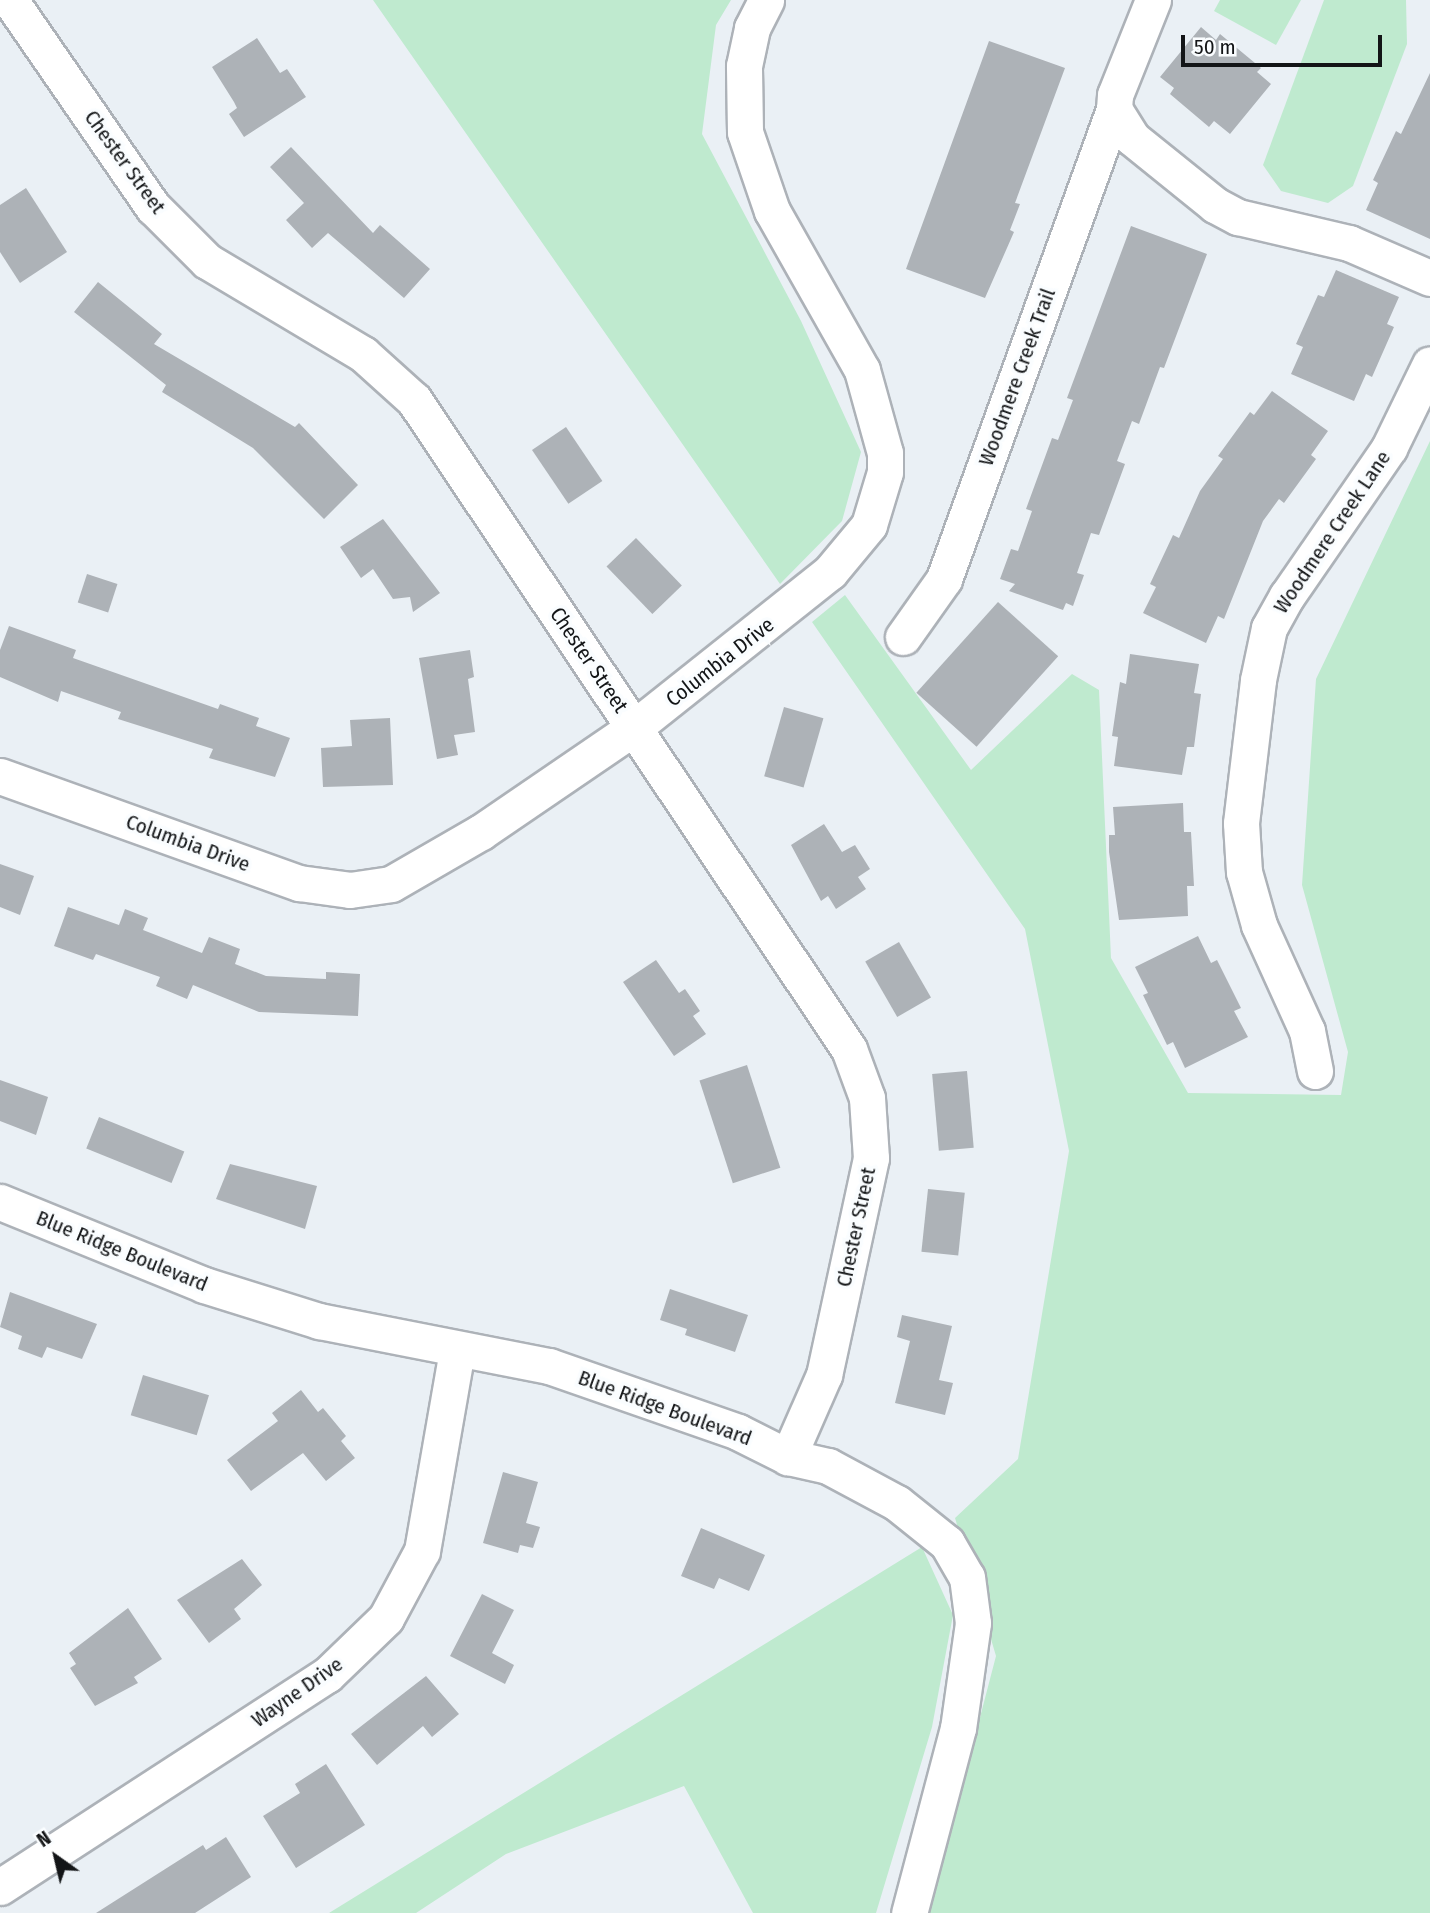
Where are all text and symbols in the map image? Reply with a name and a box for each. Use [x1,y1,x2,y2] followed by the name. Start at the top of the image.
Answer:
[1185,21,1386,65] scale bar
[1194,34,1236,60] text: 50 m
[79,105,171,219] street label: Chester Street
[973,285,1061,469] street label: Woodmere Creek Trail
[1268,446,1396,618] street label: Woodmere Creek Lane
[545,603,633,717] street label: Chester Street
[661,612,779,712] street label: Columbia Drive
[123,809,253,877] street label: Columbia Drive
[831,1165,881,1289] street label: Chester Street
[33,1205,211,1297] street label: Blue Ridge Boulevard
[575,1365,755,1451] street label: Blue Ridge Boulevard
[247,1651,347,1733] street label: Wayne Drive
[21,1822,91,1892] north arrow
[33,1826,55,1852] text: N

